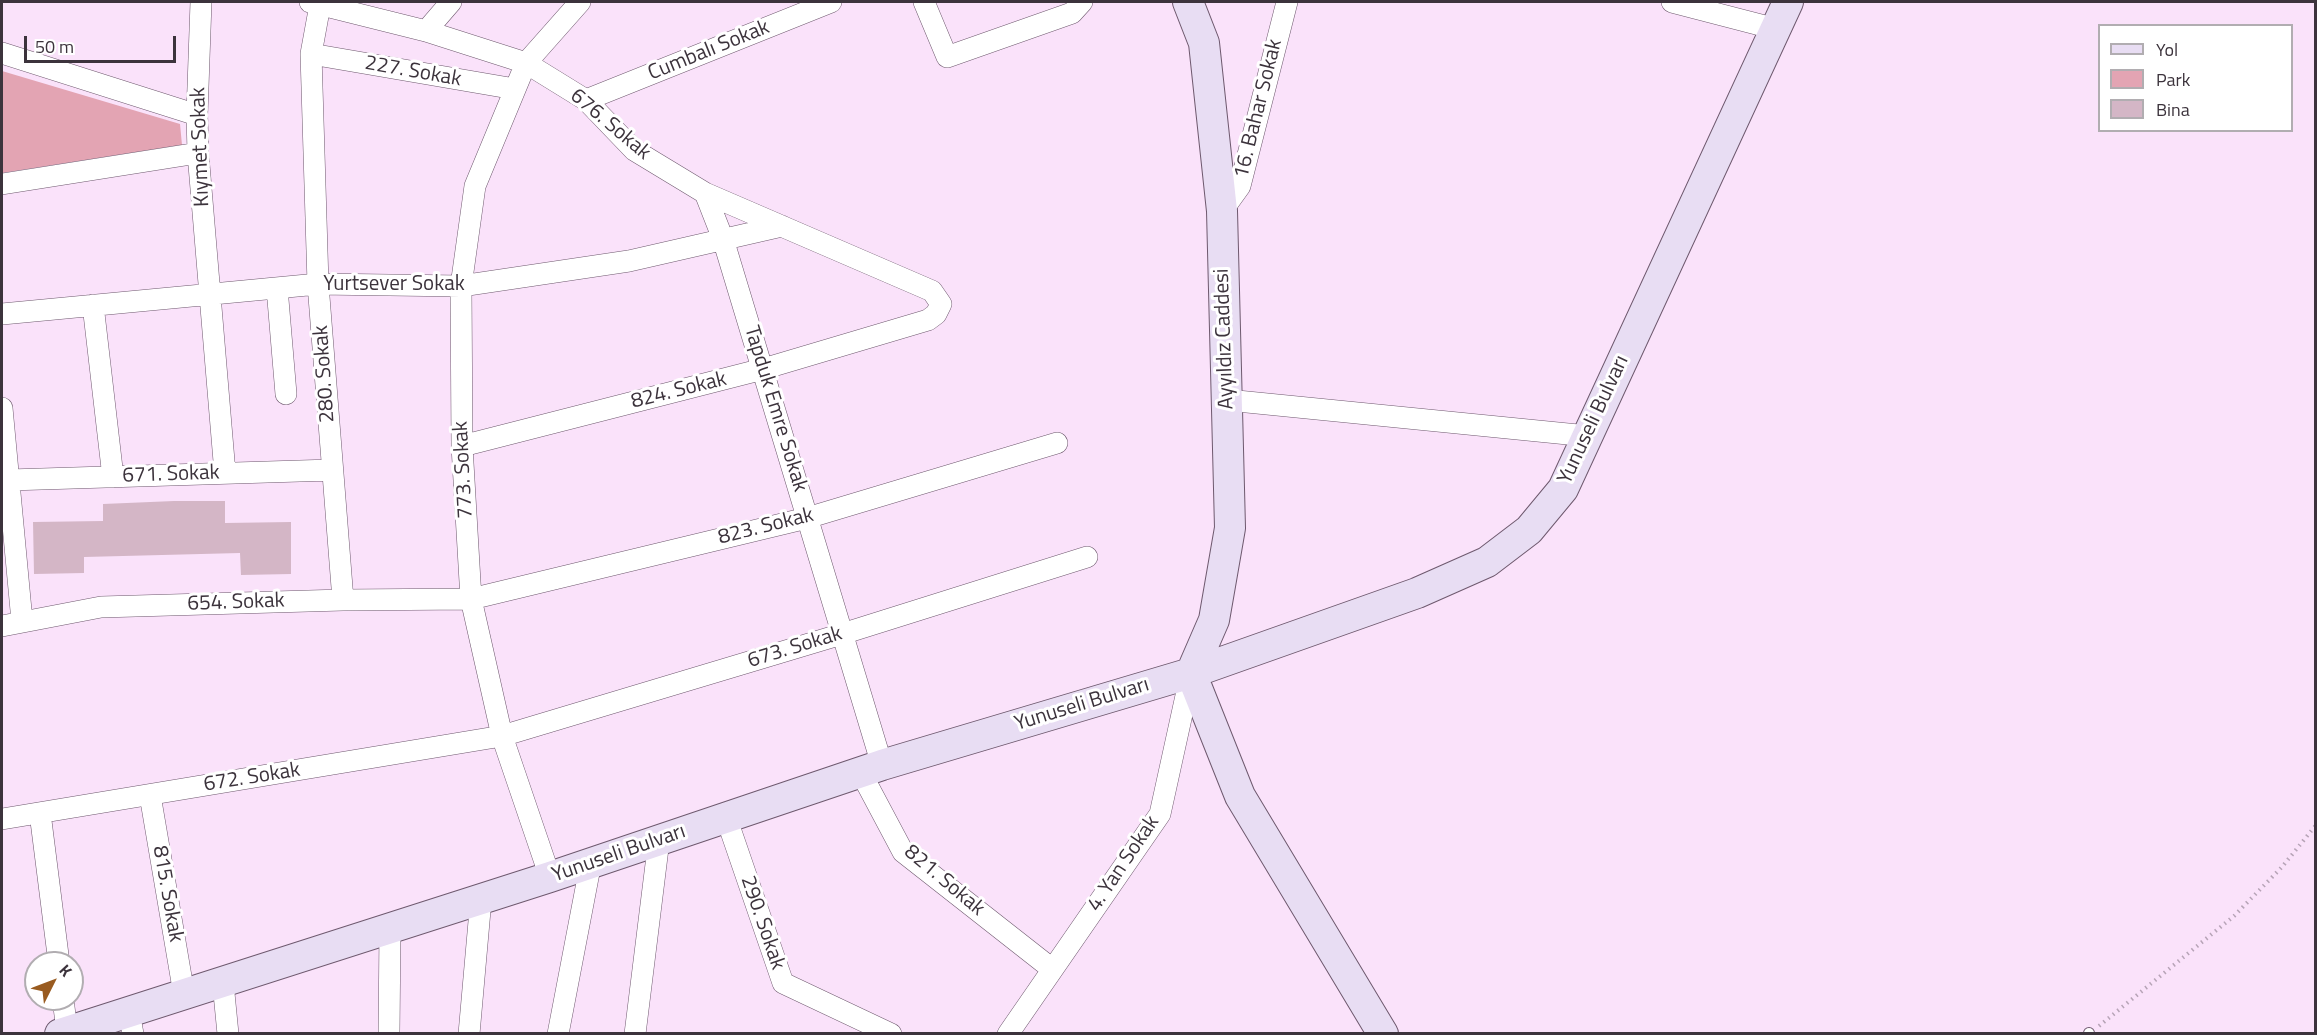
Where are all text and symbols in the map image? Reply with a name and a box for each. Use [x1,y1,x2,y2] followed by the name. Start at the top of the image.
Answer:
[645,15,773,87] street label: Cumbalı Sokak
[27,24,178,62] scale bar
[2098,24,2293,132] legend
[35,33,74,60] text: 50 m
[2156,36,2178,63] text: Yol
[1229,37,1289,181] street label: 16. Bahar Sokak
[363,51,463,93] street label: 227. Sokak
[2156,66,2190,93] text: Park
[565,84,655,166] street label: 676. Sokak
[186,87,216,207] street label: Kıymet Sokak
[2156,96,2190,123] text: Bina
[1210,268,1240,410] street label: Ayyıldız Caddesi
[323,272,465,298] street label: Yurtsever Sokak
[738,323,812,495] street label: Tapduk Emre Sokak
[309,324,341,424] street label: 280. Sokak
[1553,352,1635,488] street label: Yunuseli Bulvarı
[629,367,729,415] street label: 824. Sokak
[449,421,479,519] street label: 773. Sokak
[122,461,220,489] street label: 671. Sokak
[716,503,816,551] street label: 823. Sokak
[187,589,285,617] street label: 654. Sokak
[745,622,845,674] street label: 673. Sokak
[1012,673,1152,737] street label: Yunuseli Bulvarı
[202,758,302,798] street label: 672. Sokak
[1083,811,1165,917] street label: 4. Yan Sokak
[549,819,689,889] street label: Yunuseli Bulvarı
[899,840,989,922] street label: 821. Sokak
[146,844,188,944] street label: 815. Sokak
[734,873,790,973] street label: 290. Sokak
[24,951,84,1011] north arrow
[54,959,78,982] text: K

